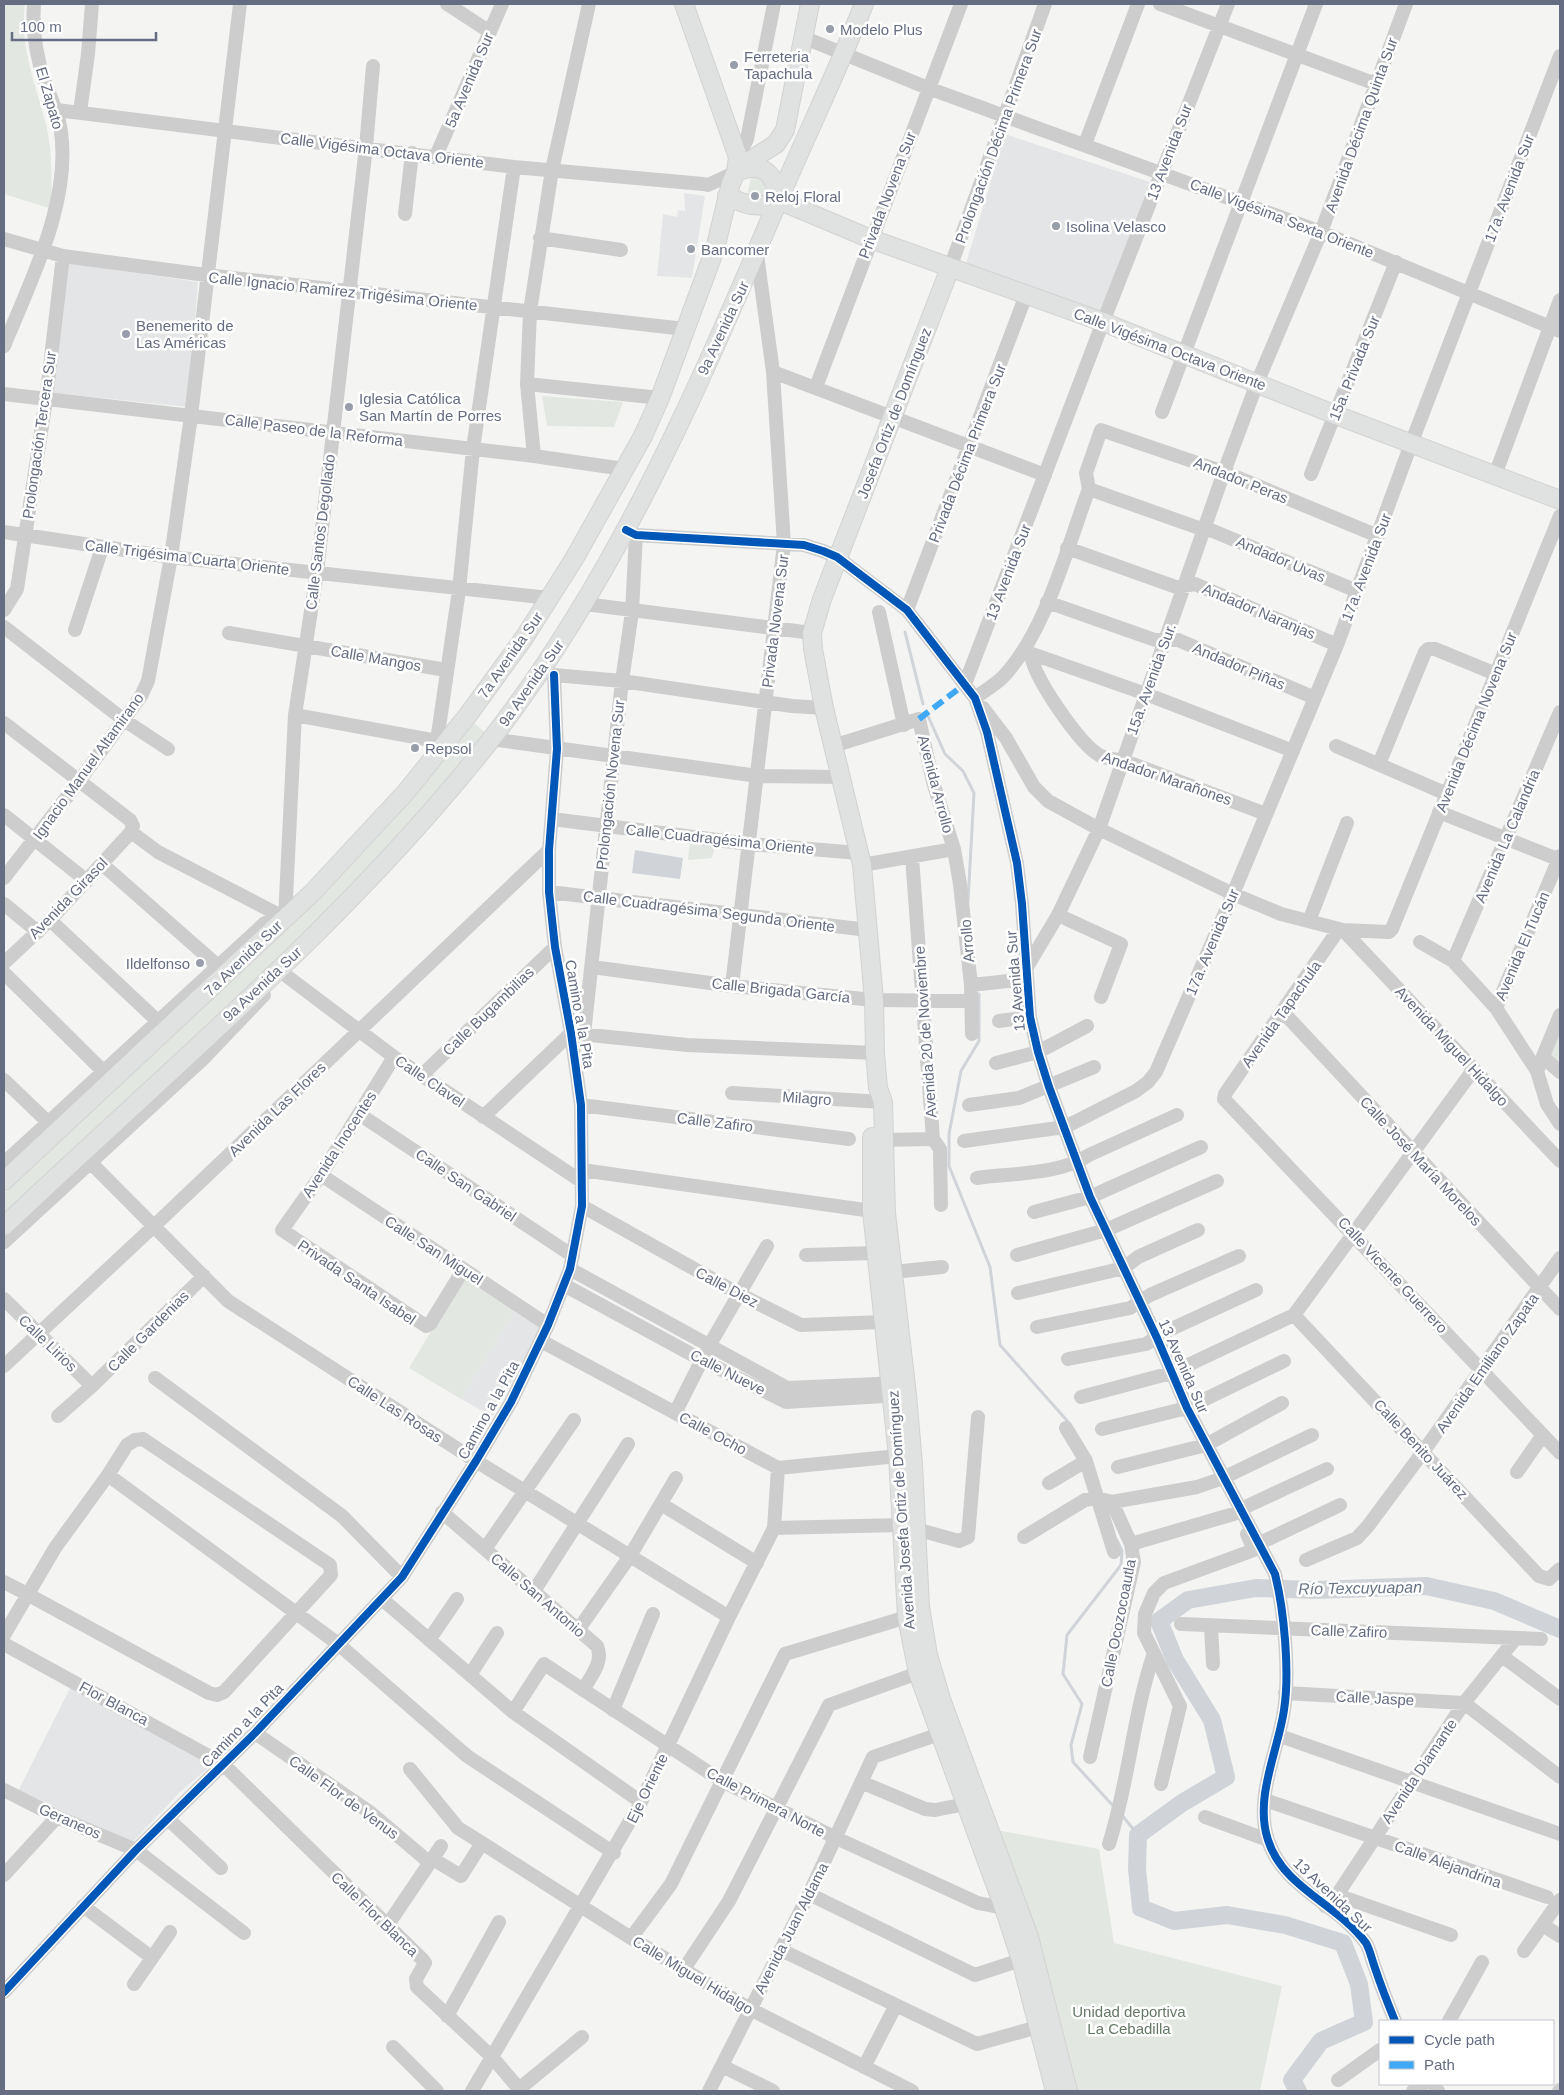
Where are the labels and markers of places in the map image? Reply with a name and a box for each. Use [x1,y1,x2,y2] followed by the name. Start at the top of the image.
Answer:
[840,21,923,38] place label: Modelo Plus
[824,23,836,35] marker: Modelo Plus
[744,48,813,82] place label: Ferreteria Tapachula
[728,59,740,71] marker: Ferreteria Tapachula
[765,188,841,205] place label: Reloj Floral
[749,190,761,202] marker: Reloj Floral
[1066,218,1166,235] place label: Isolina Velasco
[1050,220,1062,232] marker: Isolina Velasco
[701,241,769,258] place label: Bancomer
[685,243,697,255] marker: Bancomer
[136,317,234,351] place label: Benemerito de Las Américas
[120,328,132,340] marker: Benemerito de Las Américas
[359,390,502,424] place label: Iglesia Católica San Martín de Porres
[343,401,355,413] marker: Iglesia Católica San Martín de Porres
[425,740,472,757] place label: Repsol
[409,742,421,754] marker: Repsol
[126,955,190,972] place label: Ildelfonso
[194,957,206,969] marker: Ildelfonso

